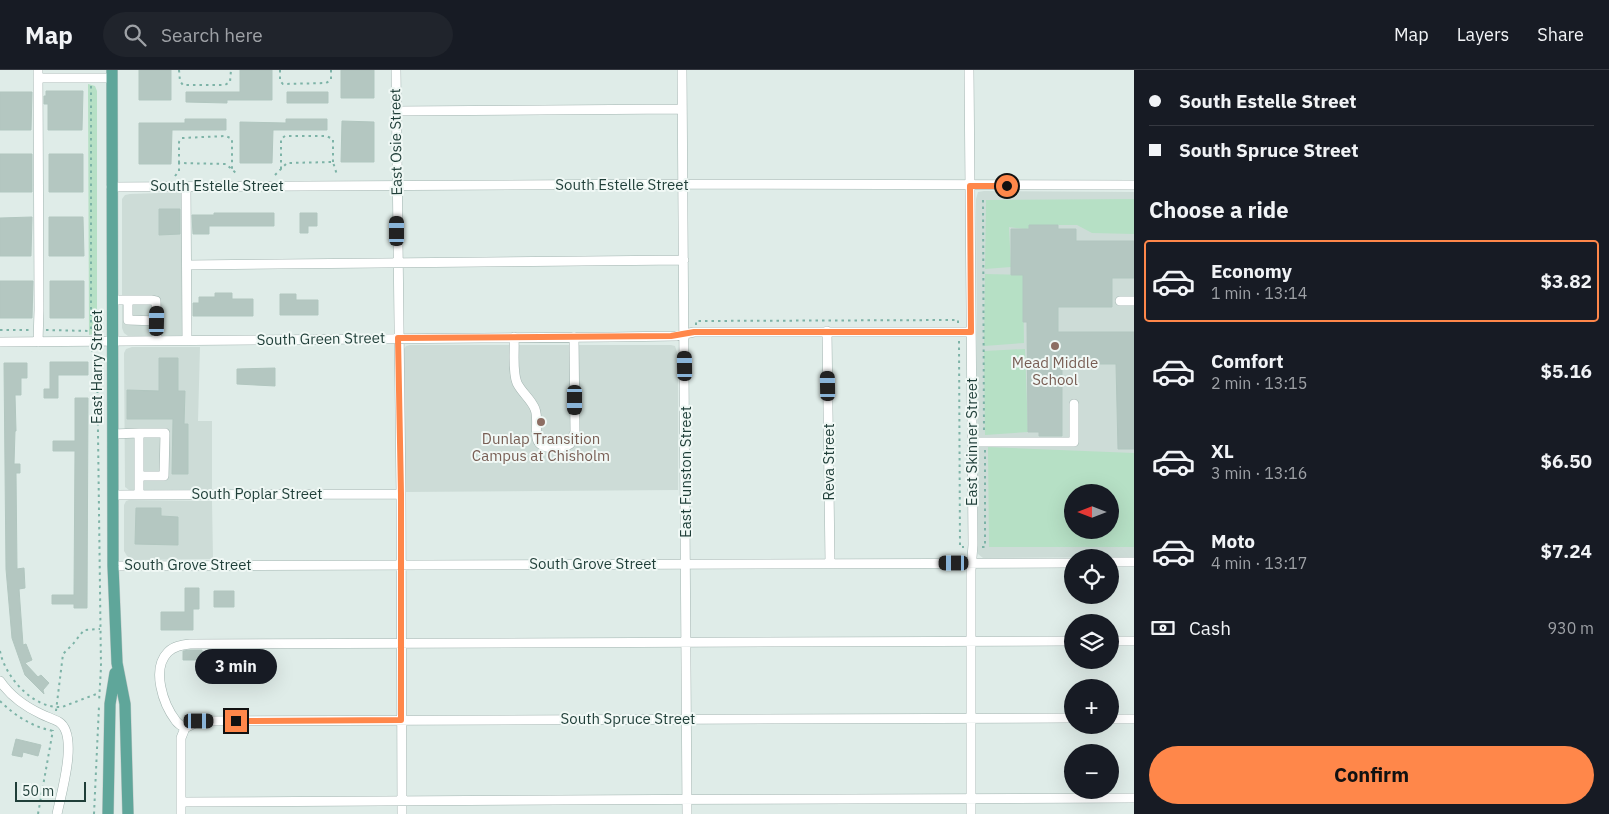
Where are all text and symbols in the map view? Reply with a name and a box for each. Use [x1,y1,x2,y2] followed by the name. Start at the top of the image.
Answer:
[103,12,453,57] search box
[25,19,73,51] text: Map
[121,21,149,49] icon: search
[161,23,263,47] text: Search here
[1394,23,1429,46] text: Map
[1457,23,1509,46] text: Layers
[1537,23,1584,46] text: Share
[385,88,406,196] street label: East Osie Street
[1179,89,1357,113] text: South Estelle Street
[1179,138,1359,162] text: South Spruce Street
[555,175,689,194] street label: South Estelle Street
[996,175,1018,197] route start
[150,176,284,195] street label: South Estelle Street
[1149,195,1289,224] text: Choose a ride
[389,216,404,246] car
[1151,259,1196,304] icon: car
[1211,259,1292,283] text: Economy
[1540,269,1592,293] text: $3.82
[1211,283,1307,303] text: 1 min · 13:14
[149,306,164,336] car
[87,310,106,424] street label: East Harry Street
[257,328,385,349] street label: South Green Street
[1049,340,1061,352] marker: Mead Middle School
[1151,349,1196,394] icon: car
[1211,349,1284,373] text: Comfort
[677,351,692,381] car
[1012,353,1098,389] place label: Mead Middle School
[1540,359,1592,383] text: $5.16
[820,371,835,401] car
[1211,373,1307,393] text: 2 min · 13:15
[962,378,981,506] street label: East Skinner Street
[567,385,582,415] car
[676,406,695,538] street label: East Funston Street
[535,416,547,428] marker: Dunlap Transition Campus at Chisholm
[819,423,838,501] street label: Reva Street
[472,429,610,465] place label: Dunlap Transition Campus at Chisholm
[1151,439,1196,484] icon: car
[1211,439,1234,463] text: XL
[1540,449,1592,473] text: $6.50
[1211,463,1307,483] text: 3 min · 13:16
[191,484,323,503] street label: South Poplar Street
[1064,484,1119,539] north arrow
[1064,484,1119,799] map controls
[1151,529,1196,574] icon: car
[1211,529,1255,553] text: Moto
[1540,539,1592,563] text: $7.24
[1064,549,1119,604] button: locate
[1211,553,1307,573] text: 4 min · 13:17
[529,554,657,573] street label: South Grove Street
[124,555,252,574] street label: South Grove Street
[939,556,969,571] car
[1064,614,1119,669] button: layers
[1149,614,1177,642] icon: cash
[1189,616,1231,640] text: Cash
[1547,618,1594,638] text: 930 m
[195,648,277,684] callout: 3 min
[215,656,257,676] text: 3 min
[1064,679,1119,734] button: +
[561,709,695,728] street label: South Spruce Street
[225,710,247,732] route end
[184,714,214,729] car
[1064,744,1119,799] button: −
[1149,746,1594,804] button: Confirm
[15,779,86,802] scale bar
[22,782,54,800] text: 50 m

